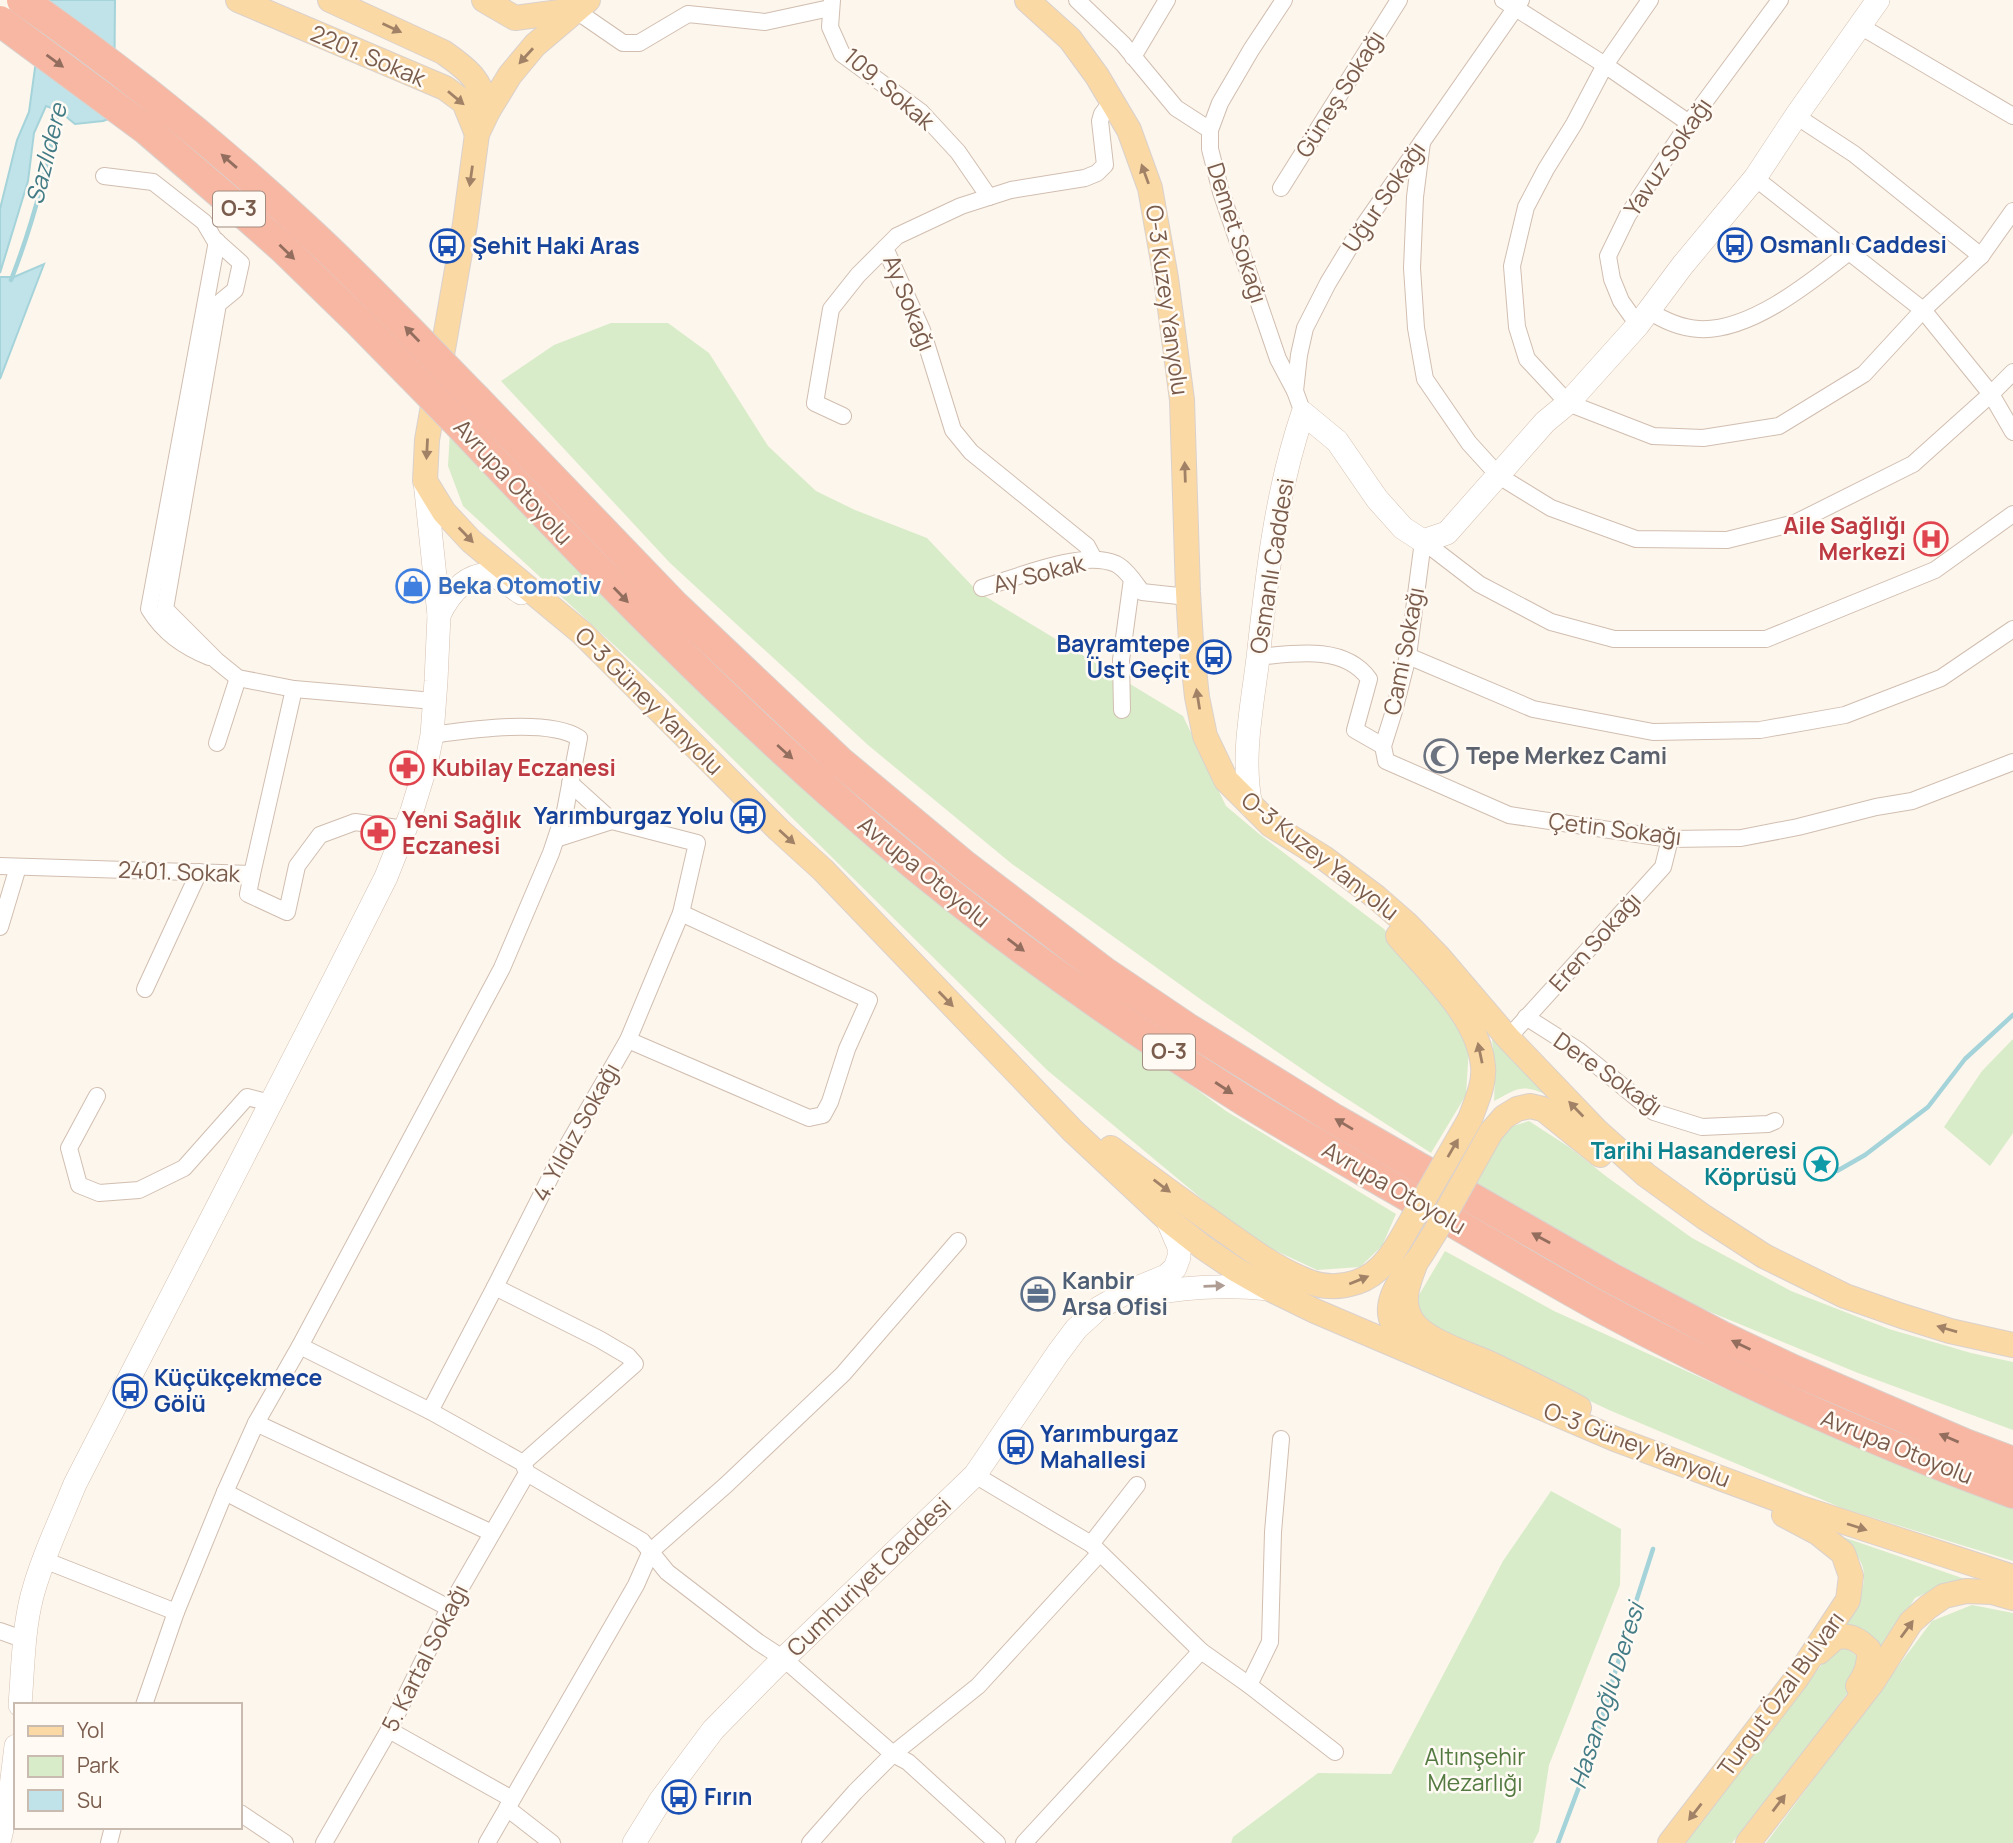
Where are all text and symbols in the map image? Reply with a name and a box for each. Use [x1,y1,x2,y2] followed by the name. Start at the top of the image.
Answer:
[306,16,431,94] street label: 2201. Sokak
[382,23,402,34] one-way arrow
[1287,24,1391,163] street label: Güneş Sokağı
[837,40,942,137] street label: 109. Sokak
[518,47,534,65] one-way arrow
[46,54,65,68] one-way arrow
[447,90,465,105] one-way arrow
[1616,91,1719,222] street label: Yavuz Sokağı
[17,98,74,207] water label: Sazlıdere
[1334,135,1432,258] street label: Uğur Sokağı
[220,153,238,169] one-way arrow
[1200,158,1276,307] street label: Demet Sokağı
[1139,163,1150,184] one-way arrow
[466,165,477,187] one-way arrow
[213,192,265,227] road number: O-3
[1139,203,1197,397] street label: O-3 Kuzey Yanyolu
[1716,226,1754,264] bus stop icon: Osmanlı Caddesi
[428,227,466,265] bus stop icon: Şehit Haki Aras
[1760,228,1947,260] place label: Osmanlı Caddesi
[472,229,640,261] place label: Şehit Haki Aras
[279,244,296,261] one-way arrow
[876,250,944,355] street label: Ay Sokağı
[405,326,421,343] one-way arrow
[447,411,580,551] street label: Avrupa Otoyolu
[421,438,432,460] one-way arrow
[1179,460,1190,482] one-way arrow
[1241,476,1301,656] street label: Osmanlı Caddesi
[1783,509,1906,567] place label: Aile Sağlığı Merkezi
[1912,520,1950,558] hospital icon: Aile Sağlığı Merkezi
[458,527,475,544] one-way arrow
[990,546,1089,600] street label: Ay Sokak
[394,567,432,605] shop icon: Beka Otomotiv
[438,569,601,601] place label: Beka Otomotiv
[1375,584,1431,718] street label: Cami Sokağı
[613,586,630,603] one-way arrow
[569,619,731,781] street label: O-3 Güney Yanyolu
[1056,627,1190,685] place label: Bayramtepe Üst Geçit
[1195,638,1233,676] bus stop icon: Bayramtepe Üst Geçit
[1192,687,1203,709] one-way arrow
[1422,737,1460,775] mosque icon: Tepe Merkez Cami
[1466,739,1667,771] place label: Tepe Merkez Cami
[776,744,793,760] one-way arrow
[388,749,426,787] pharmacy icon: Kubilay Eczanesi
[432,751,616,783] place label: Kubilay Eczanesi
[1235,784,1406,927] street label: O-3 Kuzey Yanyolu
[729,797,767,835] bus stop icon: Yarımburgaz Yolu
[533,799,724,831] place label: Yarımburgaz Yolu
[402,803,522,861] place label: Yeni Sağlık Eczanesi
[1547,804,1683,852] street label: Çetin Sokağı
[852,808,997,934] street label: Avrupa Otoyolu
[359,814,397,852] pharmacy icon: Yeni Sağlık Eczanesi
[778,829,796,845] one-way arrow
[117,853,241,889] street label: 2401. Sokak
[1541,885,1647,998] street label: Eren Sokağı
[1007,938,1025,952] one-way arrow
[938,990,954,1007] one-way arrow
[1548,1024,1669,1122] street label: Dere Sokağı
[1143,1034,1195,1070] road number: O-3
[1475,1042,1486,1064] one-way arrow
[524,1057,626,1207] street label: 4. Yıldız Sokağı
[1214,1081,1233,1094] one-way arrow
[1568,1101,1584,1118] one-way arrow
[1334,1118,1353,1130] one-way arrow
[1317,1133,1472,1241] street label: Avrupa Otoyolu
[1591,1134,1797,1192] place label: Tarihi Hasanderesi Köprüsü
[1447,1138,1459,1158] one-way arrow
[1802,1145,1840,1183] place icon: Tarihi Hasanderesi Köprüsü
[1153,1179,1171,1193] one-way arrow
[1531,1232,1551,1244] one-way arrow
[1062,1264,1168,1322] place label: Kanbir Arsa Ofisi
[1019,1275,1057,1313] office icon: Kanbir Arsa Ofisi
[1349,1275,1370,1286] one-way arrow
[1203,1281,1225,1292] one-way arrow
[1936,1324,1957,1334] one-way arrow
[1731,1340,1751,1351] one-way arrow
[154,1361,323,1419] place label: Küçükçekmece Gölü
[111,1372,149,1410] bus stop icon: Küçükçekmece Gölü
[1540,1394,1735,1494] street label: O-3 Güney Yanyolu
[1817,1401,1978,1491] street label: Avrupa Otoyolu
[1040,1417,1179,1475] place label: Yarımburgaz Mahallesi
[997,1428,1035,1466] bus stop icon: Yarımburgaz Mahallesi
[1939,1432,1959,1444] one-way arrow
[779,1489,957,1663] street label: Cumhuriyet Caddesi
[1847,1522,1868,1532] one-way arrow
[373,1578,475,1737] street label: 5. Kartal Sokağı
[1560,1595,1652,1793] water label: Hasanoğlu Deresi
[1709,1604,1851,1782] street label: Turgut Özal Bulvarı
[1900,1620,1914,1638] one-way arrow
[14,1703,242,1829] legend
[77,1716,104,1744] text: Yol
[1424,1740,1526,1798] park label: Altınşehir Mezarlığı
[77,1751,119,1779] text: Park
[660,1778,698,1816] bus stop icon: Fırın
[704,1780,753,1812] place label: Fırın
[77,1786,102,1814] text: Su
[1771,1794,1785,1812] one-way arrow
[1688,1802,1703,1820] one-way arrow

